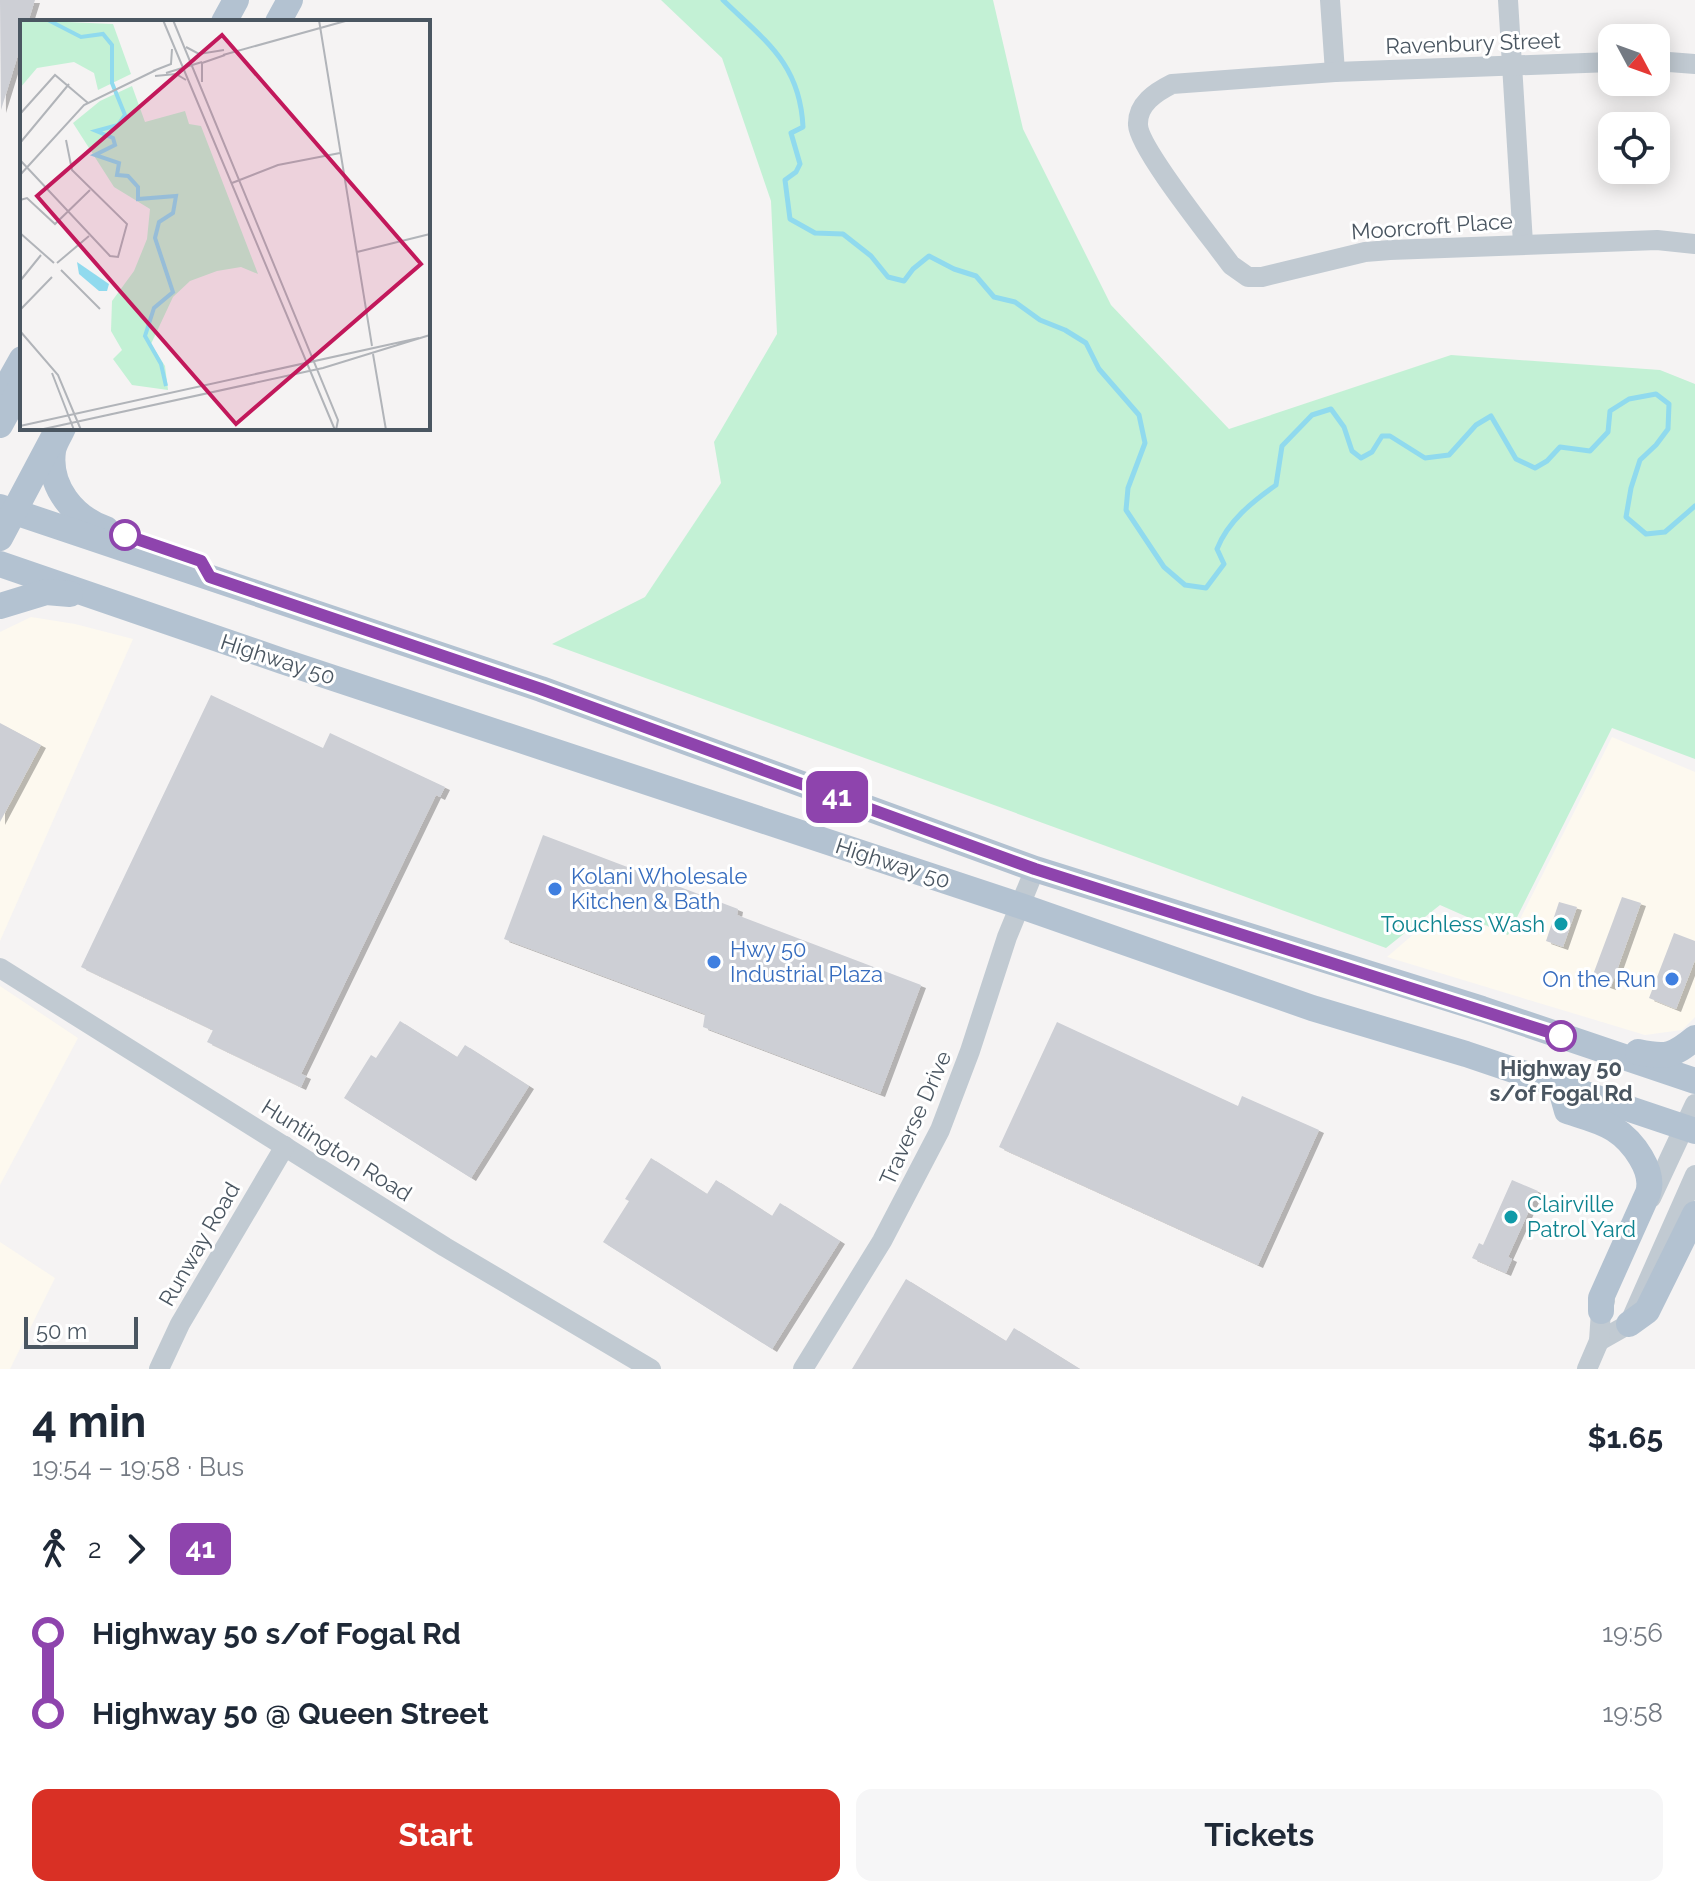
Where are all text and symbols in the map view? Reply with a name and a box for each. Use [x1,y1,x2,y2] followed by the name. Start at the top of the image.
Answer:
[20,20,430,430] inset map
[1598,24,1670,96] north arrow
[1598,24,1670,184] map controls
[1385,27,1562,59] street label: Ravenbury Street
[1598,112,1670,184] button: locate
[1350,207,1514,245] street label: Moorcroft Place
[110,520,140,550] unlabelled marker
[217,628,339,690] street label: Highway 50
[801,771,873,823] line badge: 41
[822,780,852,813] text: 41
[832,832,954,894] street label: Highway 50
[571,863,747,914] place label: Kolani Wholesale Kitchen & Bath
[546,880,564,898] marker: Kolani Wholesale Kitchen & Bath
[1381,911,1545,937] place label: Touchless Wash
[1552,915,1570,933] marker: Touchless Wash
[730,936,883,987] place label: Hwy 50 Industrial Plaza
[705,953,723,971] marker: Hwy 50 Industrial Plaza
[1542,966,1656,992] place label: On the Run
[1663,970,1681,988] marker: On the Run
[1546,1021,1576,1051] marker: Highway 50 s/of Fogal Rd
[874,1047,956,1189] street label: Traverse Drive
[1489,1055,1633,1106] place label: Highway 50 s/of Fogal Rd
[257,1093,417,1207] street label: Huntington Road
[153,1177,245,1311] street label: Runway Road
[1527,1191,1636,1242] place label: Clairville Patrol Yard
[1502,1208,1520,1226] marker: Clairville Patrol Yard
[24,1313,138,1349] scale bar
[36,1318,87,1344] text: 50 m
[32,1396,146,1447] text: 4 min
[1588,1420,1663,1455] text: $1.65
[32,1452,244,1482] text: 19:54 – 19:58 · Bus
[32,1527,76,1571] icon: walk
[114,1527,158,1571] icon: forward
[186,1532,215,1565] text: 41
[88,1534,102,1564] text: 2
[92,1616,461,1651] text: Highway 50 s/of Fogal Rd
[1602,1618,1663,1648] text: 19:56
[92,1696,489,1731] text: Highway 50 @ Queen Street
[1602,1698,1663,1728] text: 19:58
[32,1789,840,1881] button: Start
[856,1789,1663,1881] button: Tickets

